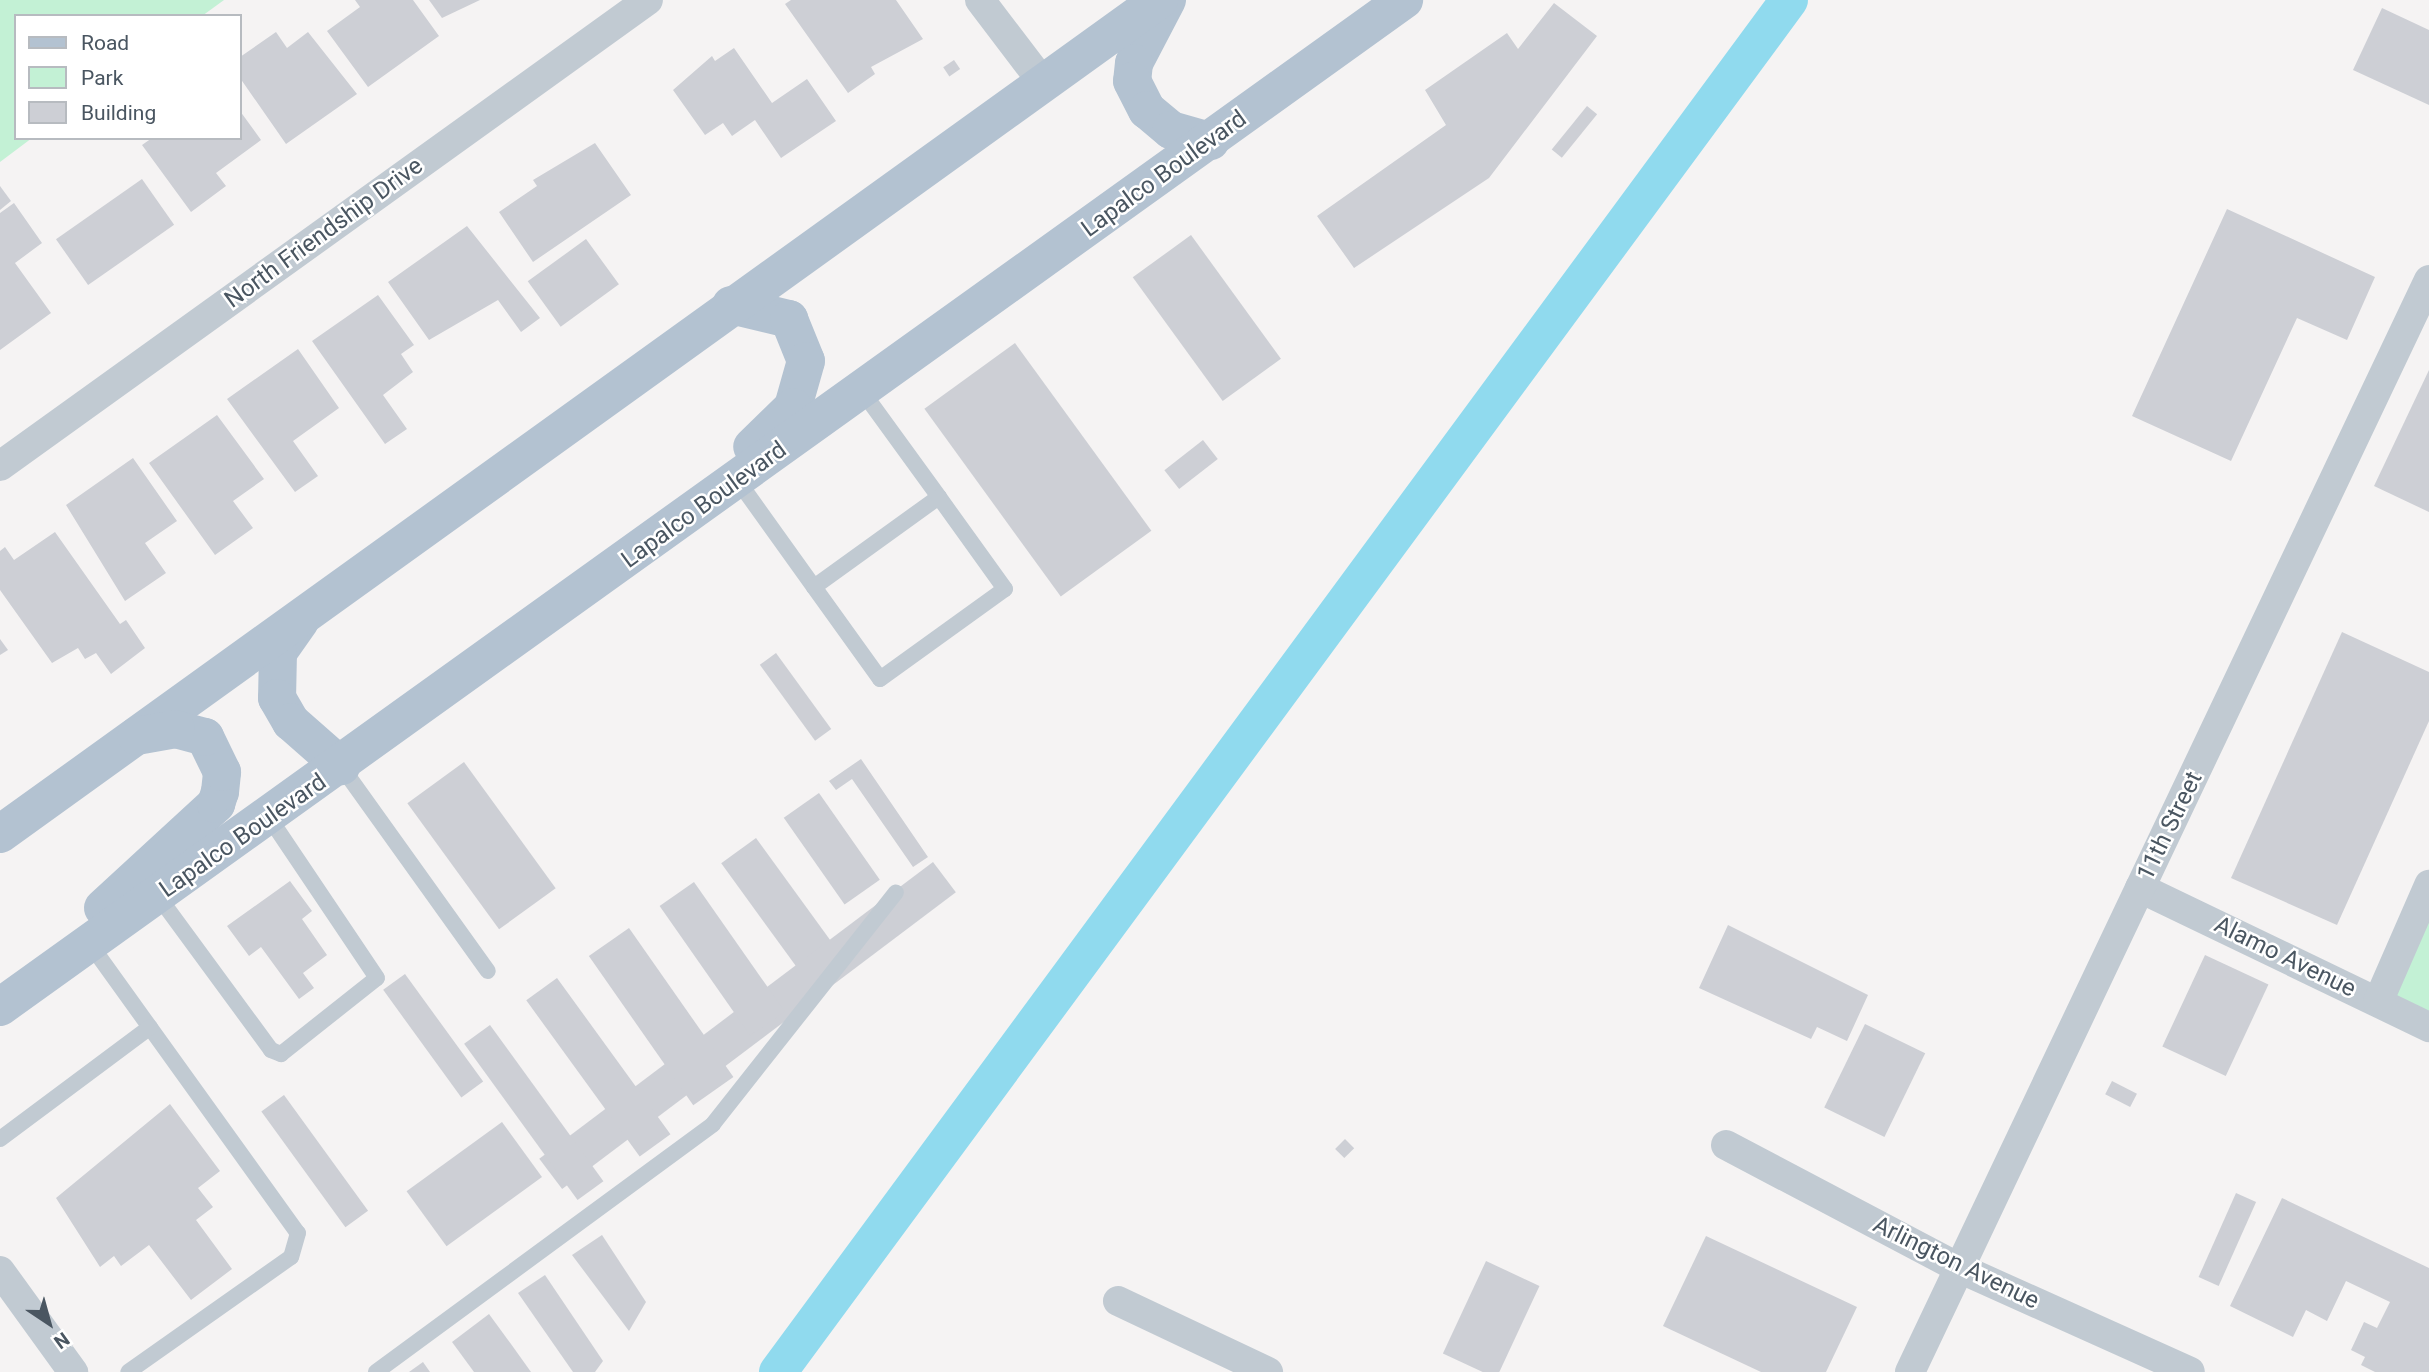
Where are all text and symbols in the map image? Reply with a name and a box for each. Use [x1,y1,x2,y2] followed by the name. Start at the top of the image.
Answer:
[14,14,242,140] legend
[81,31,129,55] text: Road
[81,66,123,90] text: Park
[81,101,156,125] text: Building
[1076,105,1252,243] street label: Lapalco Boulevard
[219,151,429,315] street label: North Friendship Drive
[616,436,792,574] street label: Lapalco Boulevard
[2131,767,2209,885] street label: 11th Street
[154,768,332,904] street label: Lapalco Boulevard
[2210,910,2360,1004] street label: Alamo Avenue
[1868,1210,2044,1316] street label: Arlington Avenue
[14,1288,84,1358] north arrow
[49,1327,74,1354] text: N

